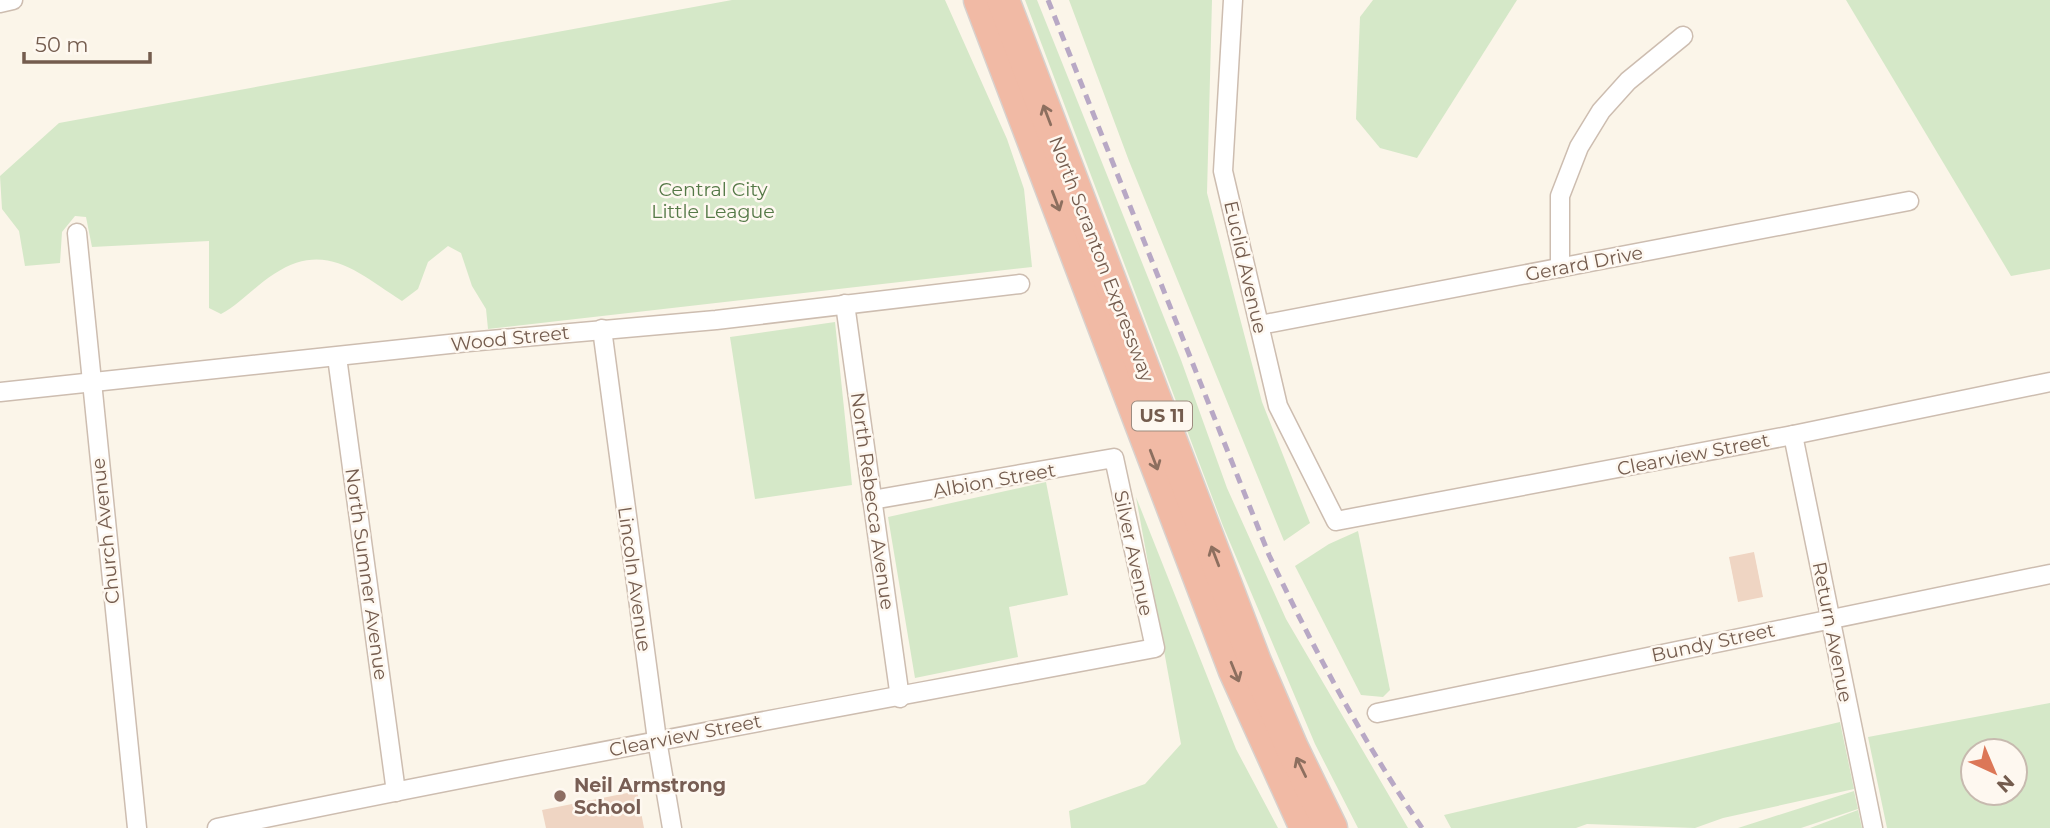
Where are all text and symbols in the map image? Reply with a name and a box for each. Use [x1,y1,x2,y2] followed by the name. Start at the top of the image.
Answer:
[24,21,150,65] scale bar
[35,32,89,57] text: 50 m
[1040,104,1052,126] one-way arrow
[1044,133,1159,386] street label: North Scranton Expressway
[651,178,775,223] park label: Central City Little League
[1051,190,1064,212] one-way arrow
[1219,198,1272,336] street label: Euclid Avenue
[1523,241,1645,286] street label: Gerard Drive
[450,321,571,356] street label: Wood Street
[846,391,899,611] street label: North Rebecca Avenue
[1132,402,1192,430] road number: US 11
[1615,428,1771,481] street label: Clearview Street
[1149,448,1162,470] one-way arrow
[86,457,125,605] street label: Church Avenue
[931,458,1057,503] street label: Albion Street
[340,466,393,682] street label: North Sumner Avenue
[1109,488,1158,618] street label: Silver Avenue
[613,505,656,653] street label: Lincoln Avenue
[1208,546,1220,568] one-way arrow
[1808,560,1857,704] street label: Return Avenue
[1649,618,1777,667] street label: Bundy Street
[1230,661,1243,683] one-way arrow
[607,709,763,762] street label: Clearview Street
[1959,737,2029,807] north arrow
[1293,757,1307,778] one-way arrow
[1992,770,2019,797] text: N
[574,774,726,819] place label: Neil Armstrong School
[552,788,568,804] marker: Neil Armstrong School

